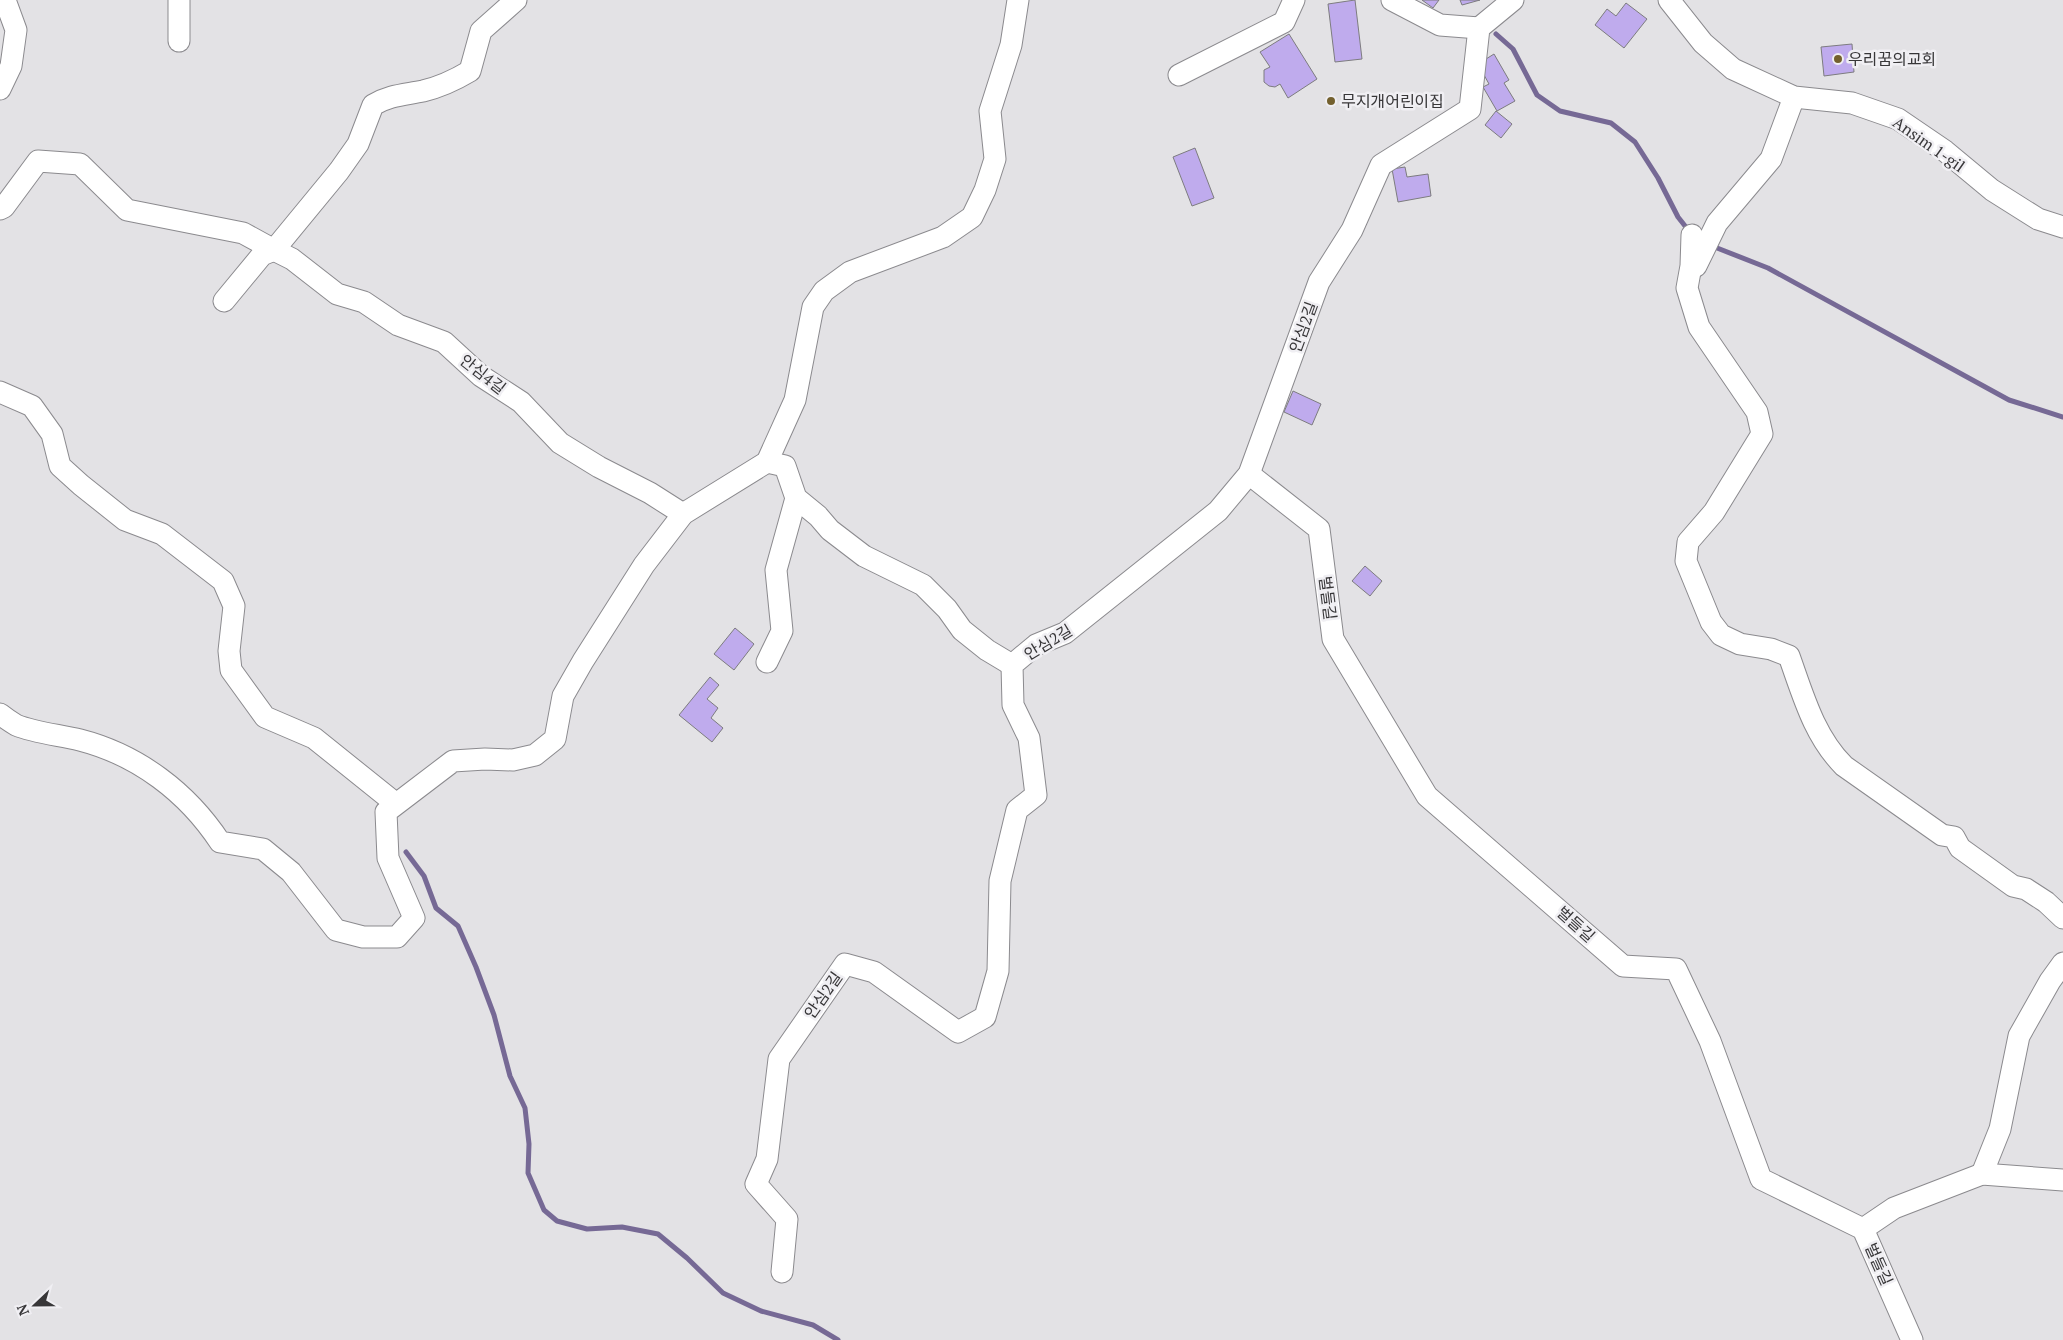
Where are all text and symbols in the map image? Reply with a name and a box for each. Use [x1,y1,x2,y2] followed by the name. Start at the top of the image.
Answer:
[1848,48,1936,70] place label: 우리꿈의교회
[1832,53,1844,65] marker: 우리꿈의교회
[1341,90,1444,112] place label: 무지개어린이집
[1325,95,1337,107] marker: 무지개어린이집
[1889,111,1970,177] street label: Ansim 1-gil
[1284,298,1322,356] street label: 안심2길
[455,349,511,399] street label: 안심4길
[1314,575,1342,621] street label: 벌들길
[1020,619,1076,665] street label: 안심2길
[1552,901,1600,947] street label: 벌들길
[799,967,847,1023] street label: 안심2길
[1860,1239,1898,1289] street label: 벌들길
[10,1280,60,1330] north arrow
[12,1301,33,1319] text: N

